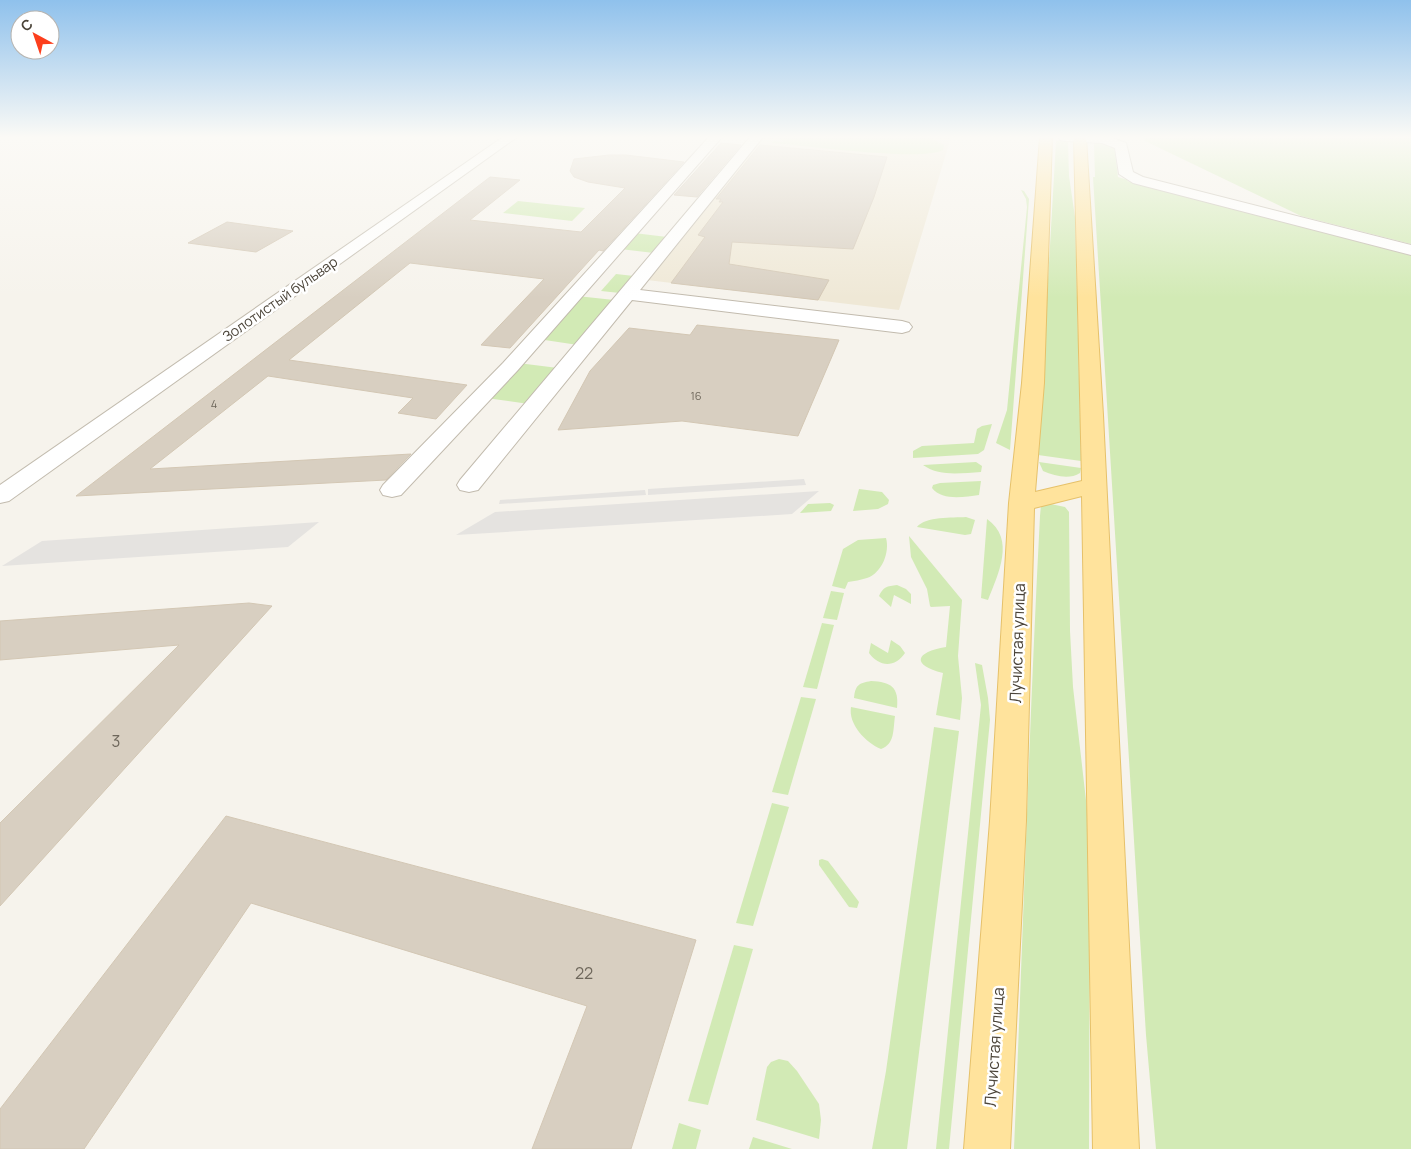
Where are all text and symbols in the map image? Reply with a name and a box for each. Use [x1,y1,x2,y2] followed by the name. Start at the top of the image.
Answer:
[10,10,60,60] north arrow
[16,14,36,35] text: С
[218,252,341,346] street label: Золотистый бульвар
[690,388,702,403] house number: 16
[211,396,217,411] house number: 4
[1004,583,1030,703] street label: Лучистая улица
[112,730,120,752] house number: 3
[575,962,593,984] house number: 22
[979,986,1009,1108] street label: Лучистая улица

